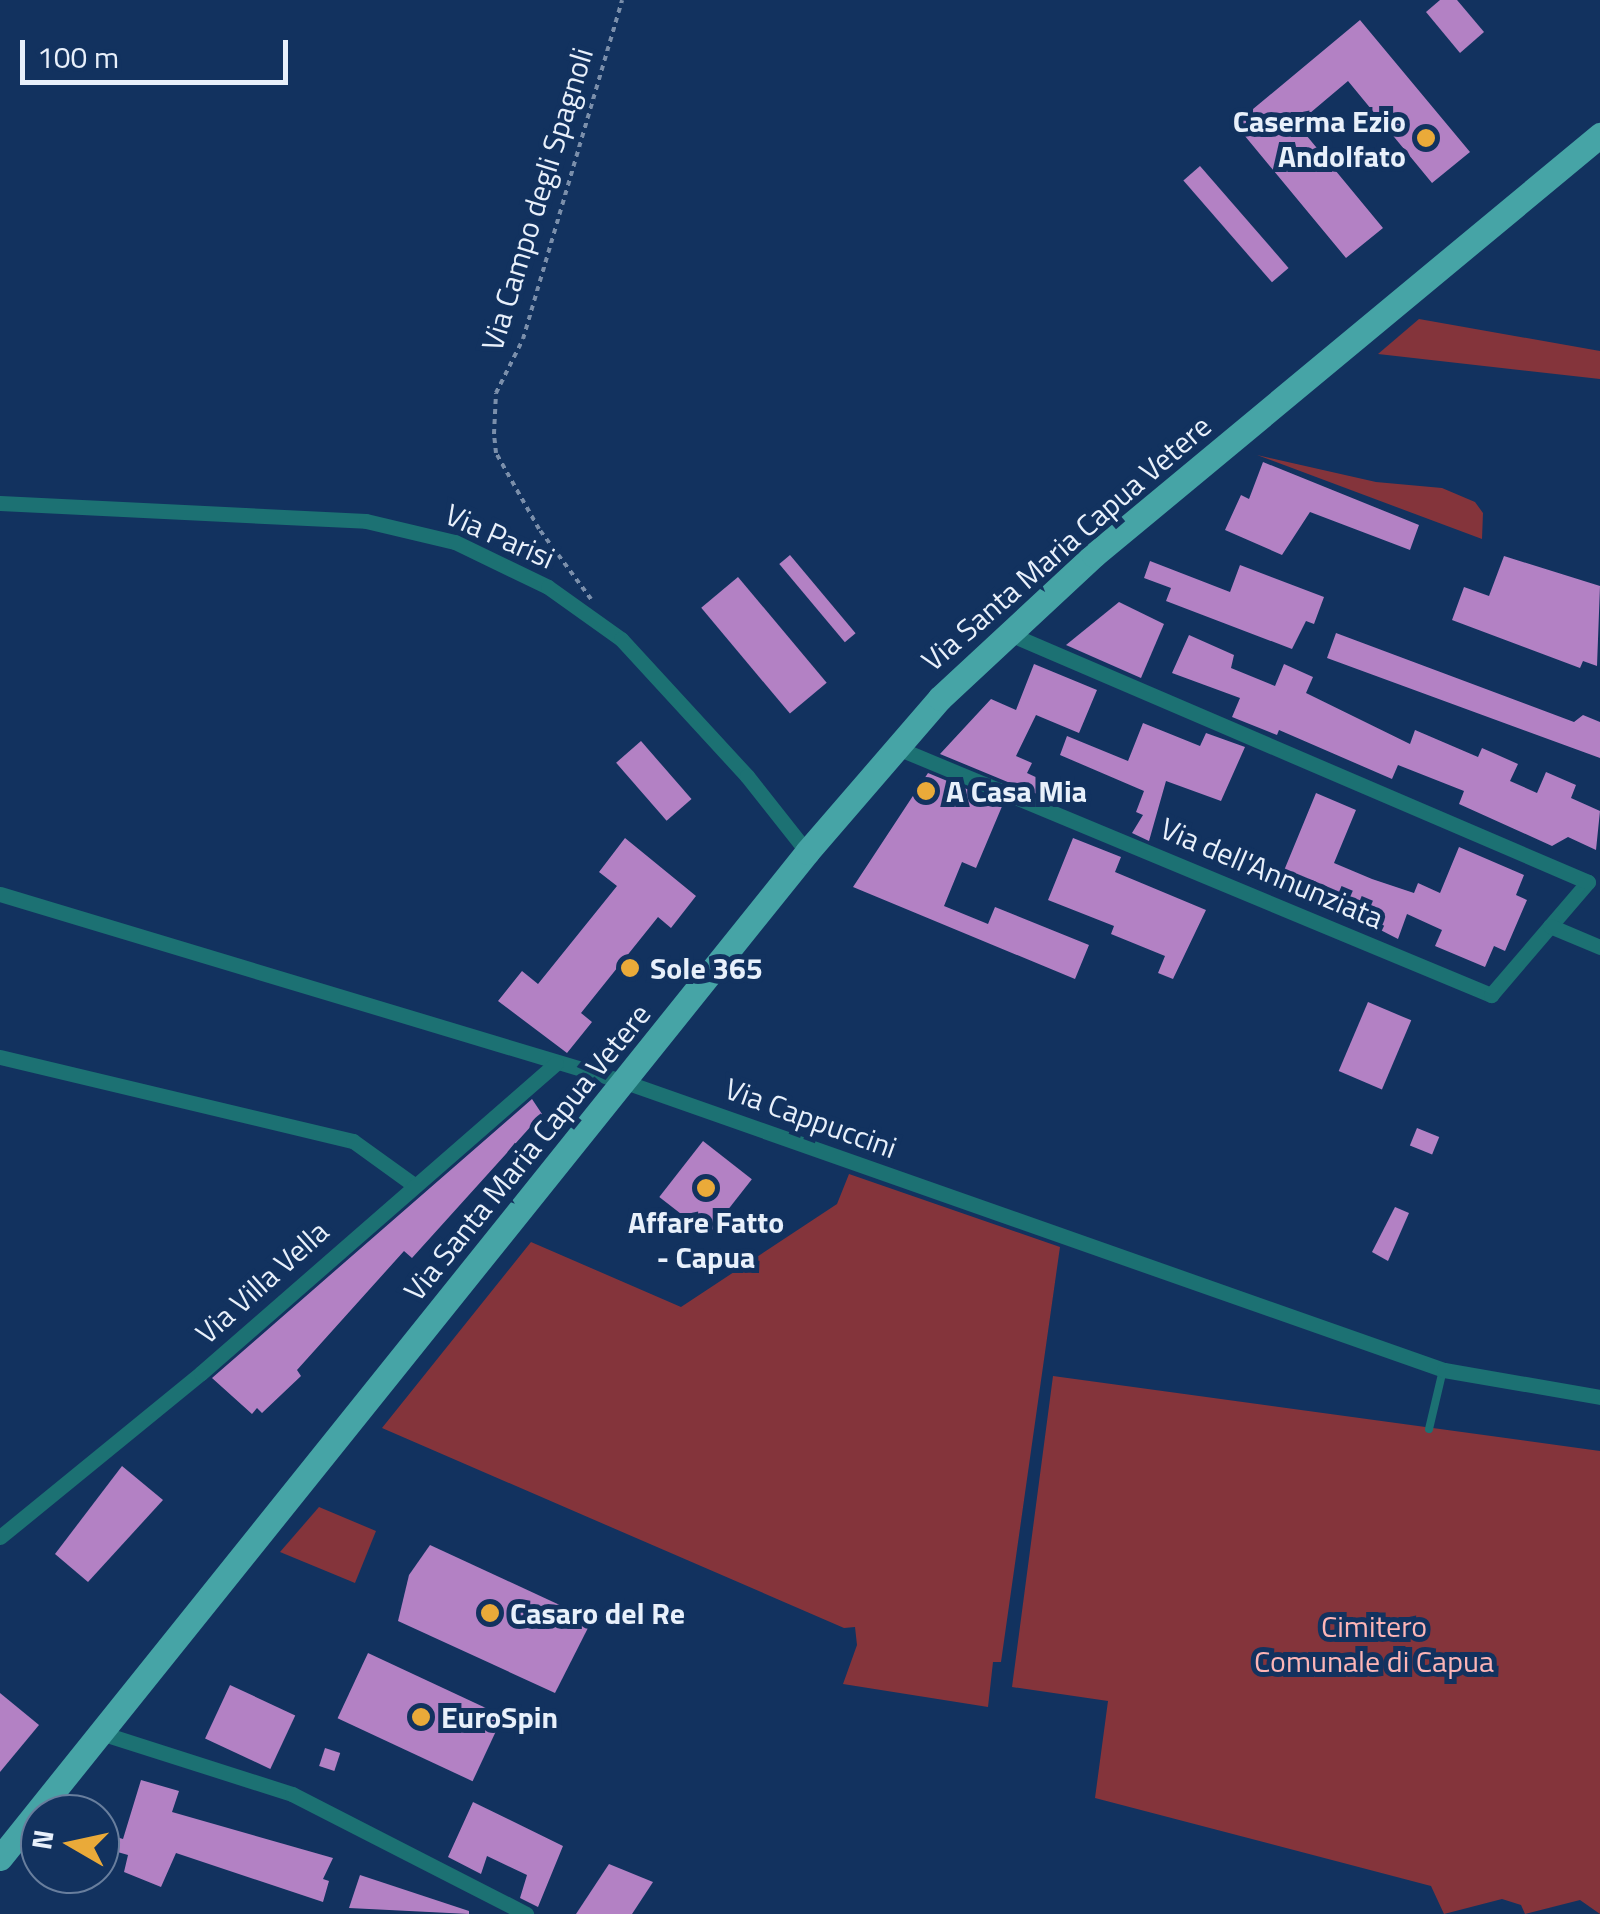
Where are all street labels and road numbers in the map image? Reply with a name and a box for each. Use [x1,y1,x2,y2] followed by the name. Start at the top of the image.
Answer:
[474,43,600,355] street label: Via Campo degli Spagnoli
[914,408,1218,678] street label: Via Santa Maria Capua Vetere
[440,496,560,576] street label: Via Parisi
[1155,810,1389,936] street label: Via dell'Annunziata
[396,996,658,1308] street label: Via Santa Maria Capua Vetere
[720,1070,902,1166] street label: Via Cappuccini
[188,1213,336,1351] street label: Via Villa Vella

